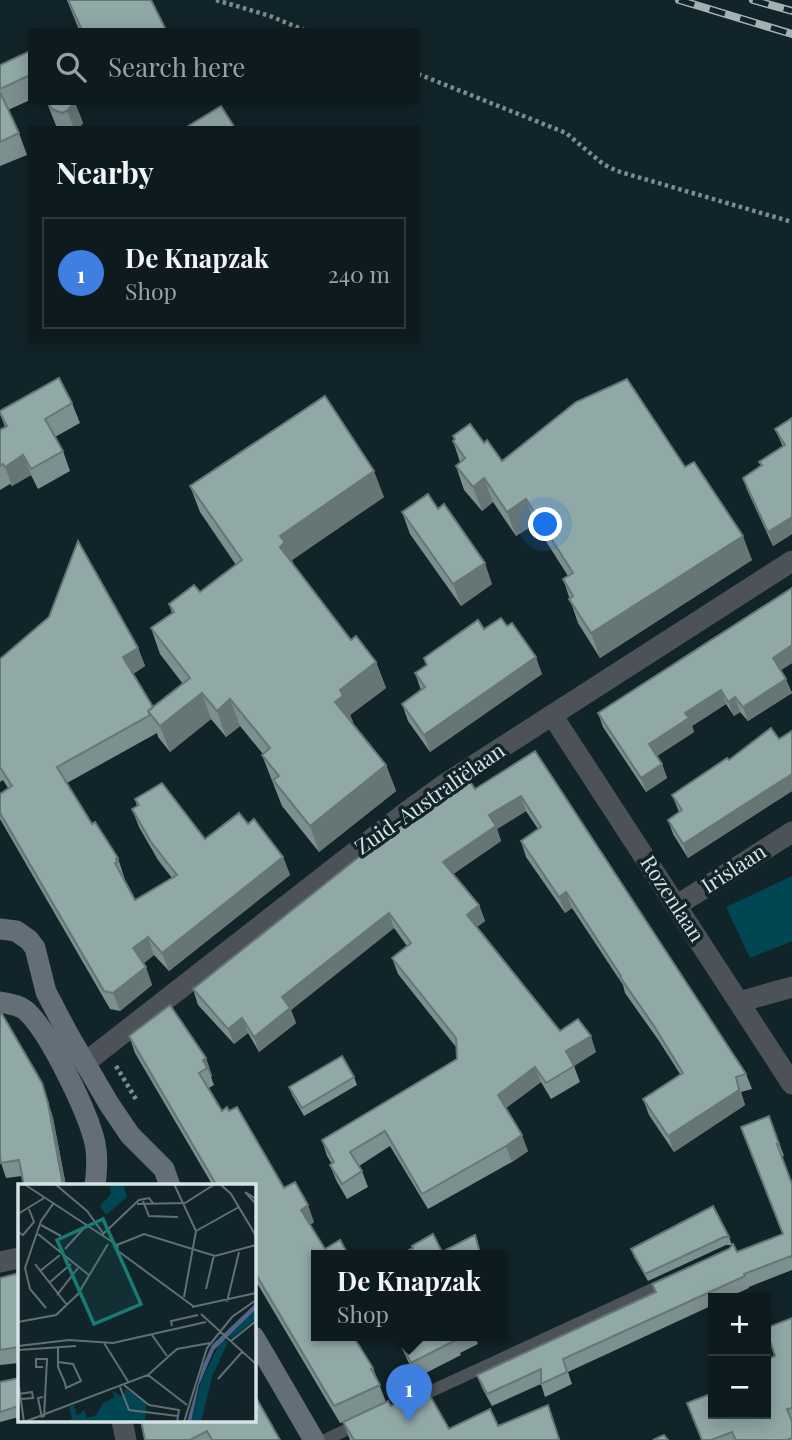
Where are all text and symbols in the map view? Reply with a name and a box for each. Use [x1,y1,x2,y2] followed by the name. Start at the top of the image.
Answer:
[28,28,420,105] search box
[52,48,90,86] icon: search
[108,49,245,84] text: Search here
[56,152,154,192] text: Nearby
[125,240,269,275] text: De Knapzak
[77,258,85,289] text: 1
[328,258,390,289] text: 240 m
[125,275,177,306] text: Shop
[528,507,562,541] your location
[348,735,510,860] street label: Zuid-Australiëlaan
[695,836,771,899] street label: Irislaan
[635,849,712,947] street label: Rozenlaan
[18,1184,256,1422] inset map
[311,1250,507,1341] popup
[337,1263,481,1298] text: De Knapzak
[708,1293,771,1419] map controls
[708,1293,771,1356] button: +
[337,1298,389,1329] text: Shop
[708,1356,771,1419] button: −
[386,1364,432,1422] pin: 1

